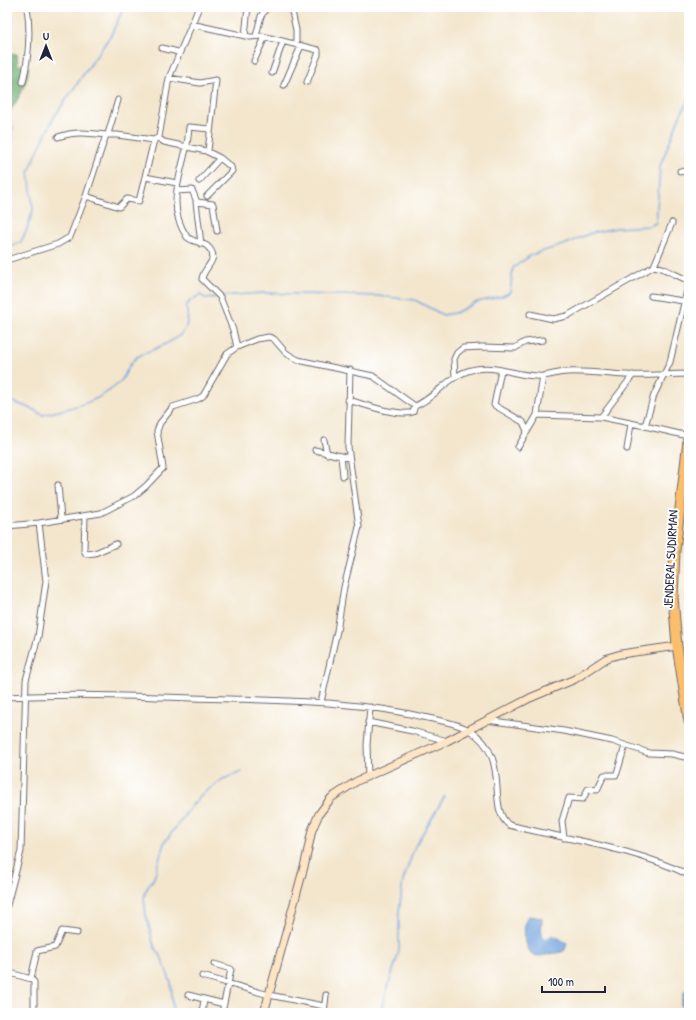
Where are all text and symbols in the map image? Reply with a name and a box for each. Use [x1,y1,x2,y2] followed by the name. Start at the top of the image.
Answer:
[26,26,66,66] north arrow
[43,29,49,43] text: U
[658,509,682,609] street label: JENDERAL SUDIRMAN
[542,968,605,994] scale bar
[548,973,574,990] text: 100 m

